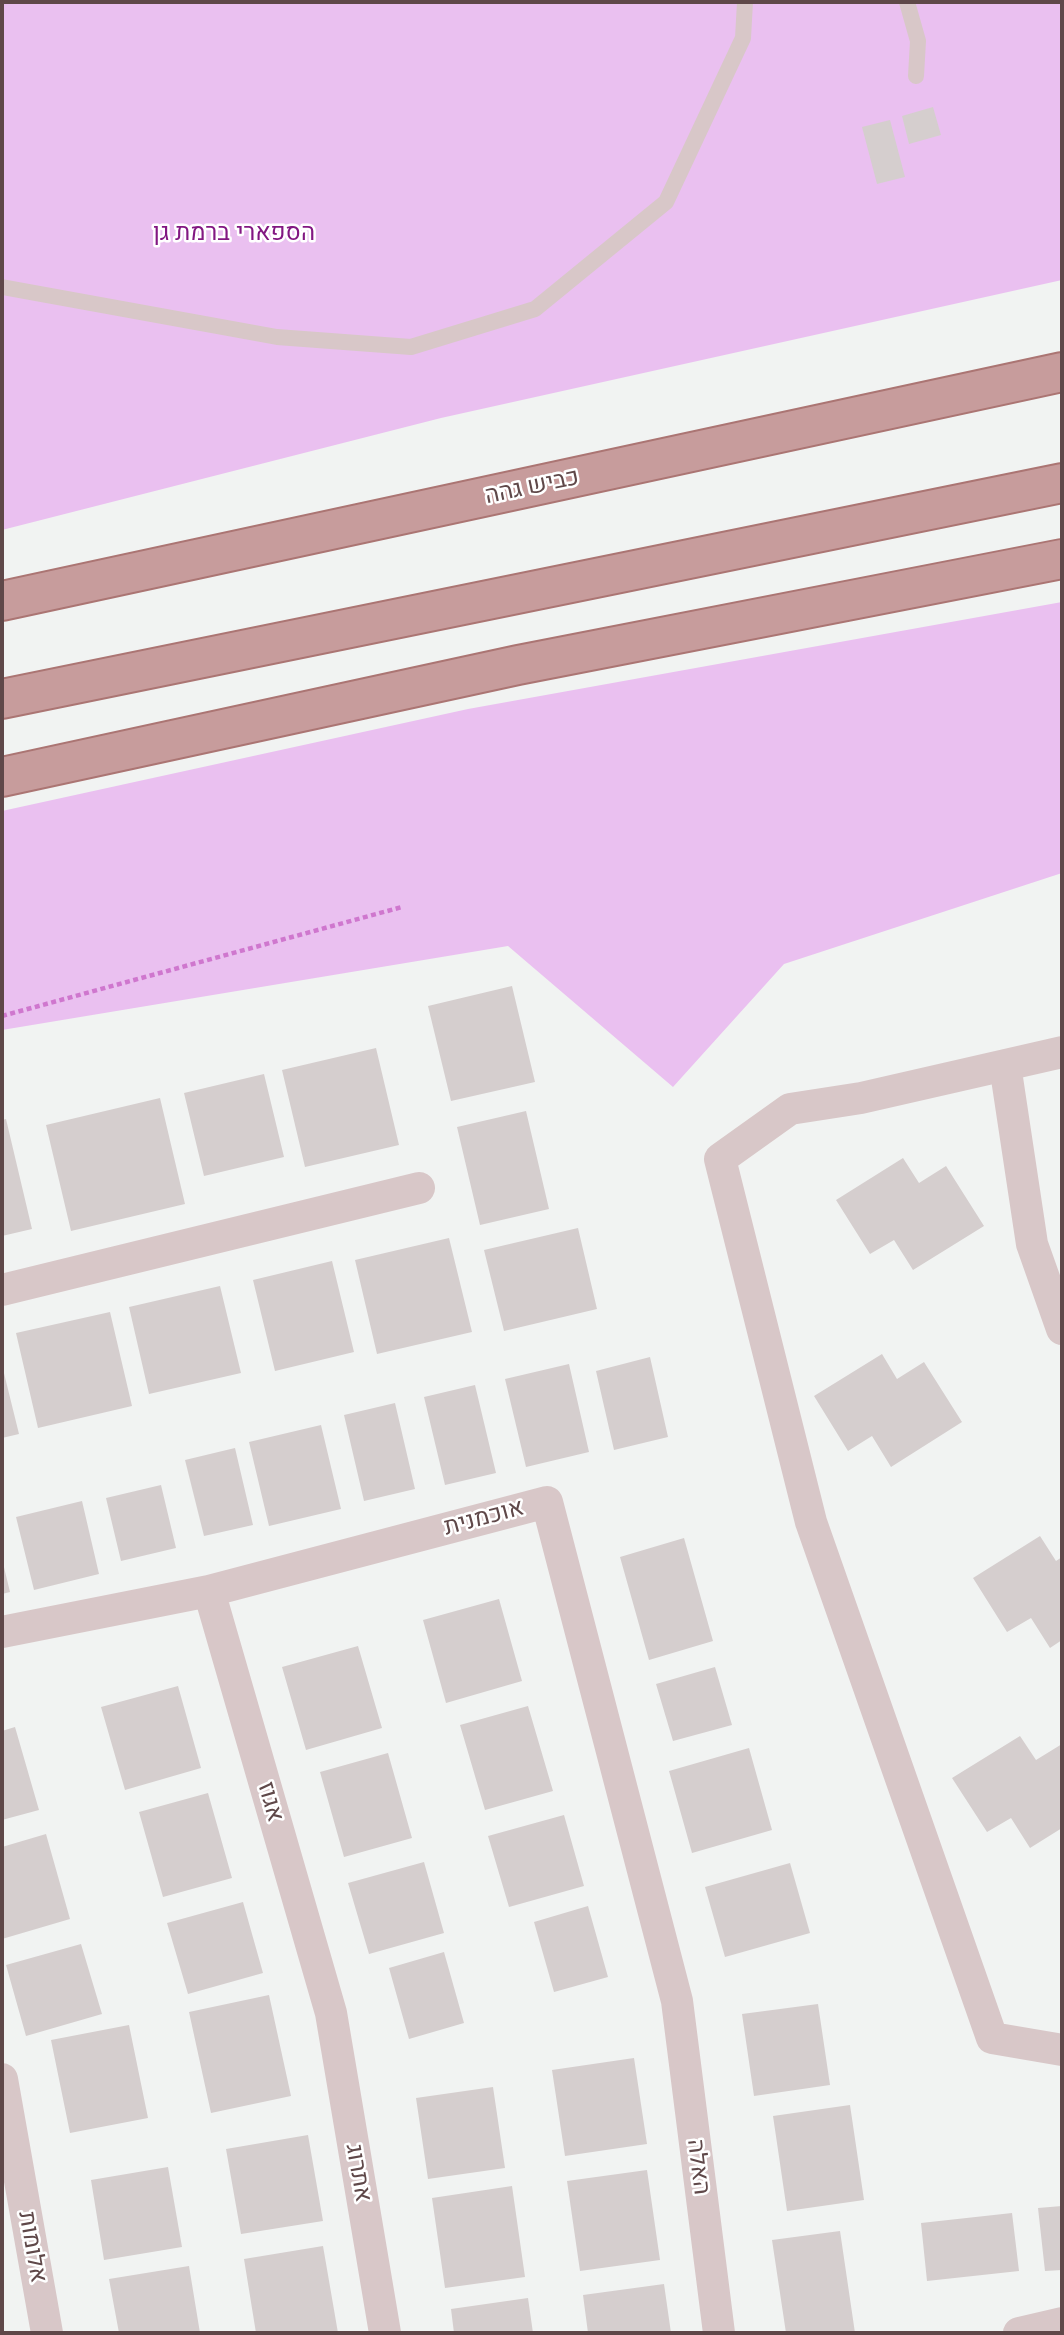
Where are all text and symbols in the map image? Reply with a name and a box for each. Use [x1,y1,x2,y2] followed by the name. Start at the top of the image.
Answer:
[153,219,315,247] park label: הספארי ברמת גן
[482,463,582,511] street label: כביש גהה
[441,1494,527,1542] street label: אוכמנית
[251,1779,289,1825] street label: אגוז
[680,2137,716,2197] street label: האלה
[339,2142,377,2204] street label: אתרוג
[12,2209,52,2285] street label: אלומות

